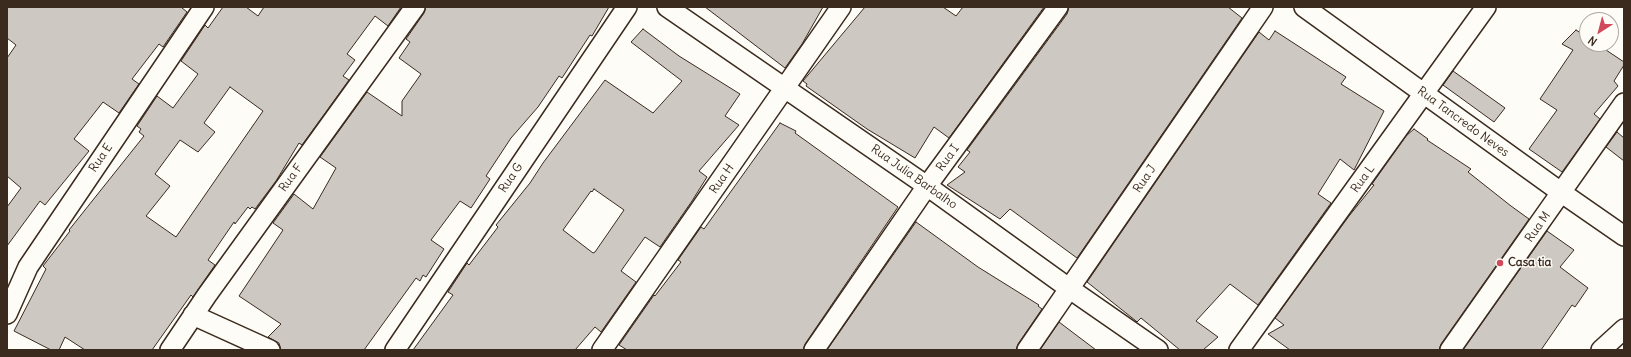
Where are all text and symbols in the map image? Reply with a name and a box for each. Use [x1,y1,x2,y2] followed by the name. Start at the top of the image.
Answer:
[1579,12,1619,52] north arrow
[1585,33,1600,49] text: N
[1414,84,1512,160] street label: Rua Tancredo Neves
[86,141,116,175] street label: Rua E
[868,142,960,212] street label: Rua Julia Barbalho
[934,142,962,174] street label: Rua I
[496,160,526,196] street label: Rua G
[276,161,306,195] street label: Rua F
[707,161,737,197] street label: Rua H
[1131,162,1159,196] street label: Rua J
[1348,162,1378,196] street label: Rua L
[1522,209,1554,245] street label: Rua M
[1508,256,1551,270] place label: Casa tia
[1495,258,1505,268] marker: Casa tia

